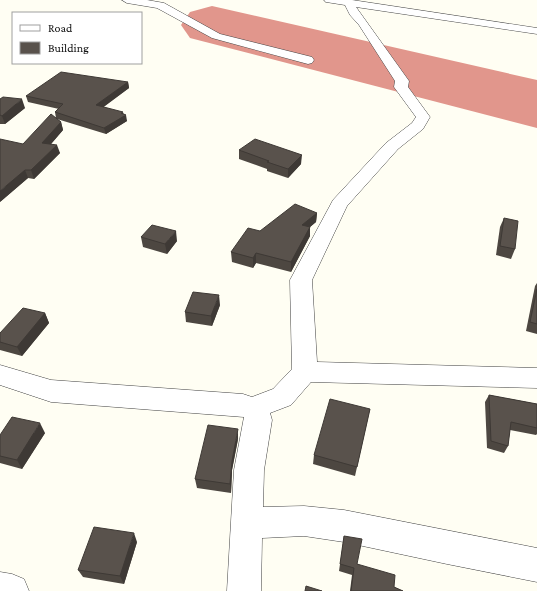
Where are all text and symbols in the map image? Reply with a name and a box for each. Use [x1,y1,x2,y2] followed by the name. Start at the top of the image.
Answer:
[12,12,142,64] legend
[48,21,73,35] text: Road
[48,41,89,55] text: Building

